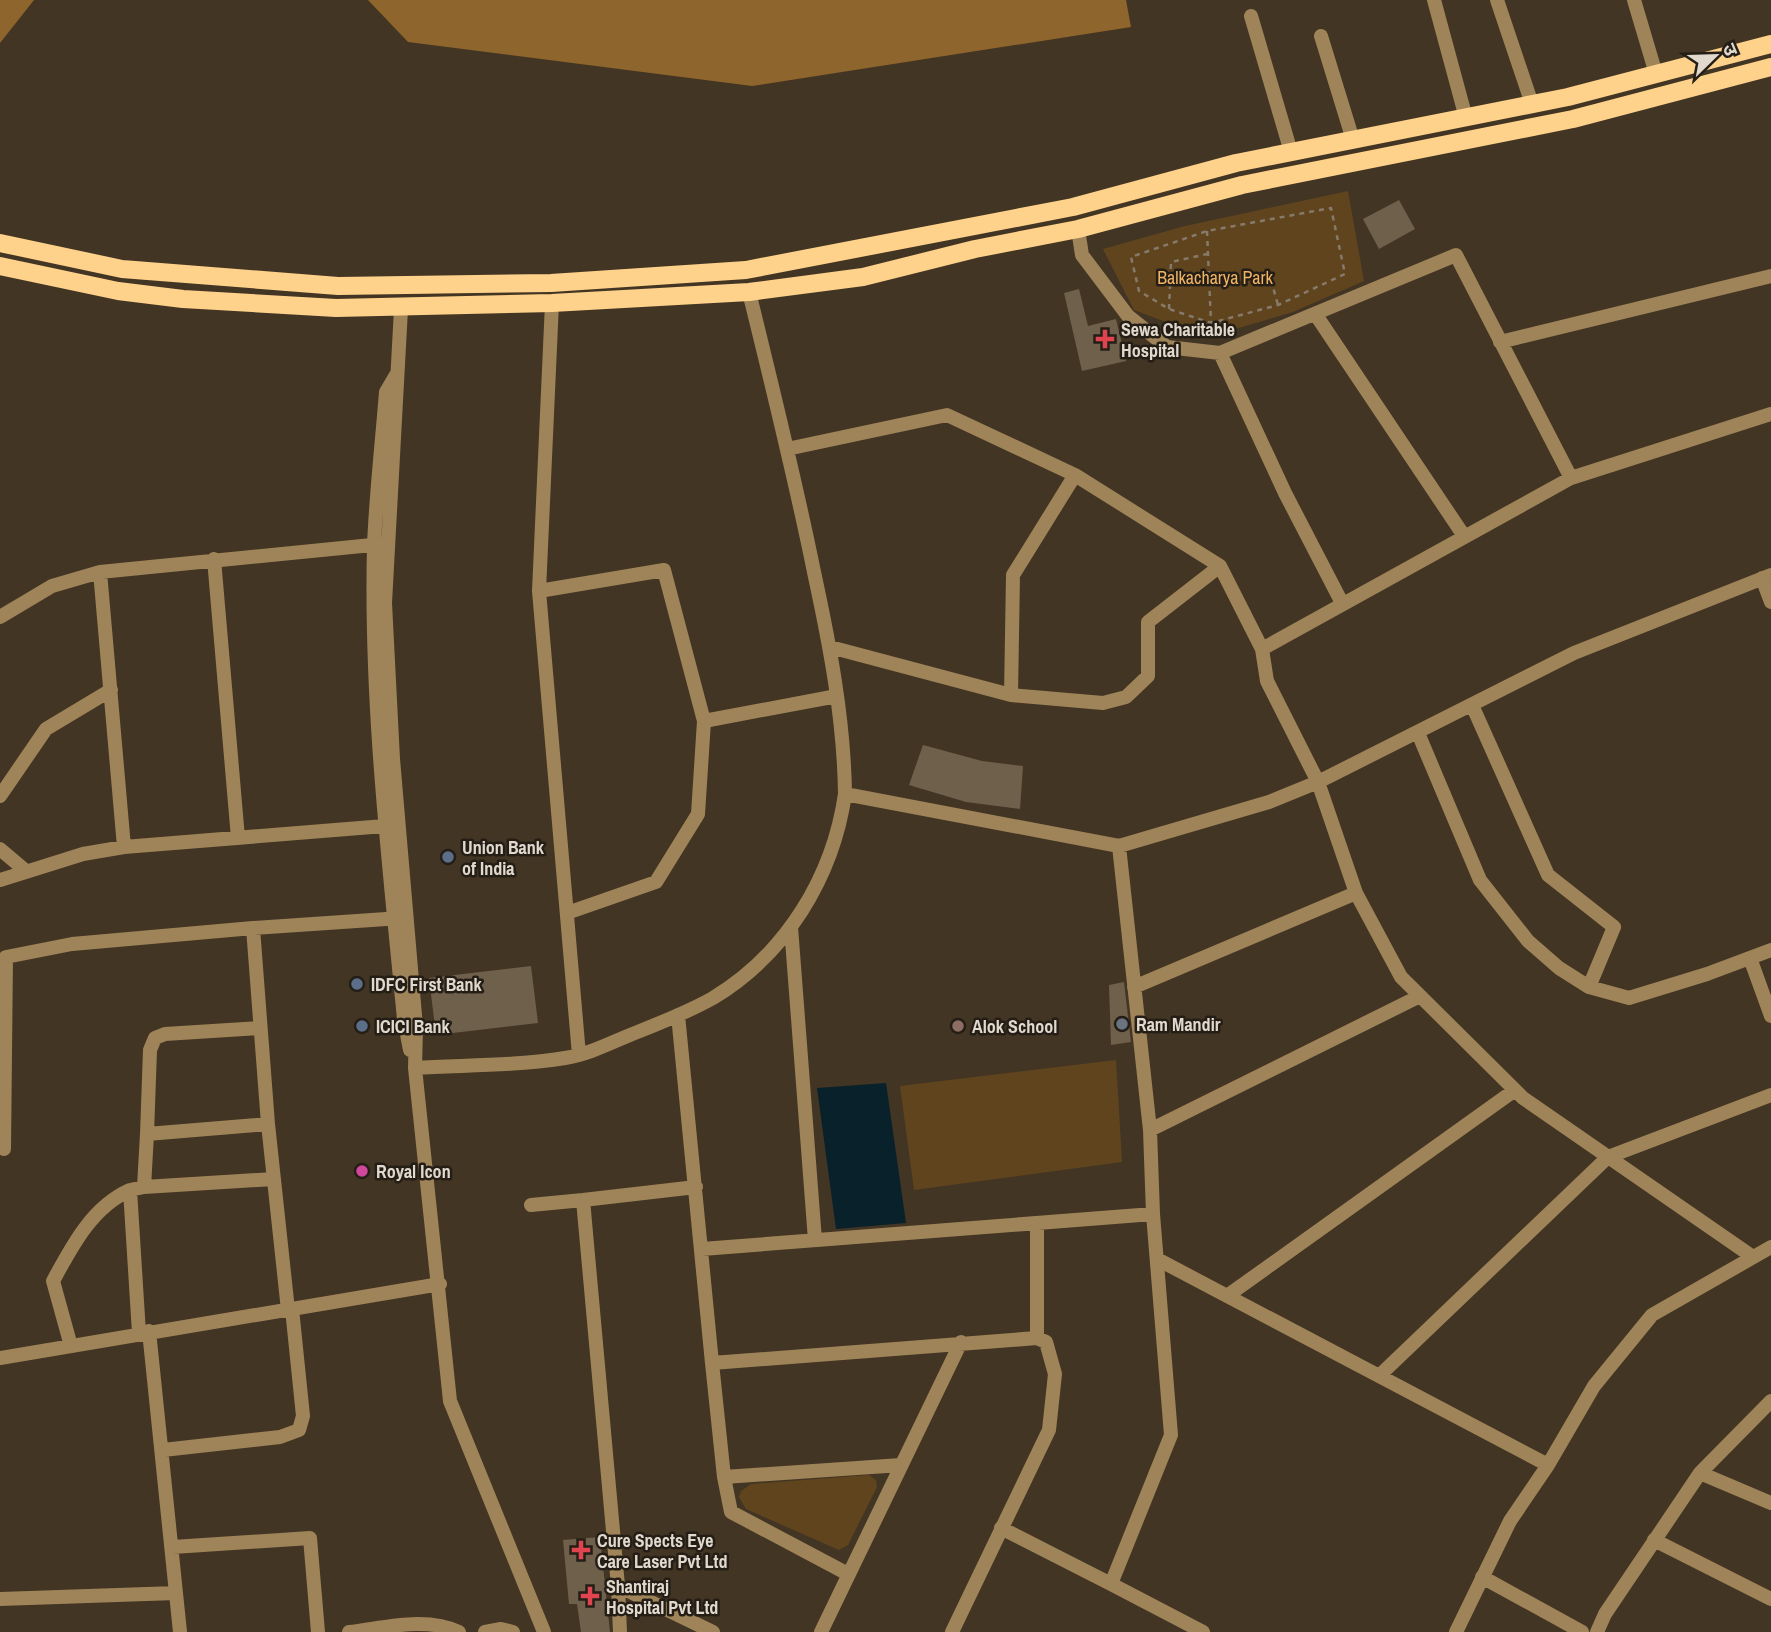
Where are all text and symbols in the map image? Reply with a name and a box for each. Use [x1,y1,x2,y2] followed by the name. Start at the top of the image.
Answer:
[1680,21,1750,91] north arrow
[1717,39,1745,60] text: उ
[1157,265,1273,290] park label: Balkacharya Park
[1121,317,1235,363] place label: Sewa Charitable Hospital
[1095,329,1115,349] marker: Sewa Charitable Hospital
[462,835,545,881] place label: Union Bank of India
[440,849,456,865] marker: Union Bank of India
[371,972,483,997] place label: IDFC First Bank
[349,976,365,992] marker: IDFC First Bank
[1136,1012,1221,1037] place label: Ram Mandir
[376,1014,451,1039] place label: ICICI Bank
[972,1014,1057,1039] place label: Alok School
[1114,1016,1130,1032] marker: Ram Mandir
[354,1018,370,1034] marker: ICICI Bank
[950,1018,966,1034] marker: Alok School
[376,1159,451,1184] place label: Royal Icon
[354,1163,370,1179] marker: Royal Icon
[597,1528,727,1574] place label: Cure Spects Eye Care Laser Pvt Ltd
[571,1540,591,1560] marker: Cure Spects Eye Care Laser Pvt Ltd
[606,1574,718,1620] place label: Shantiraj Hospital Pvt Ltd
[580,1586,600,1606] marker: Shantiraj Hospital Pvt Ltd

